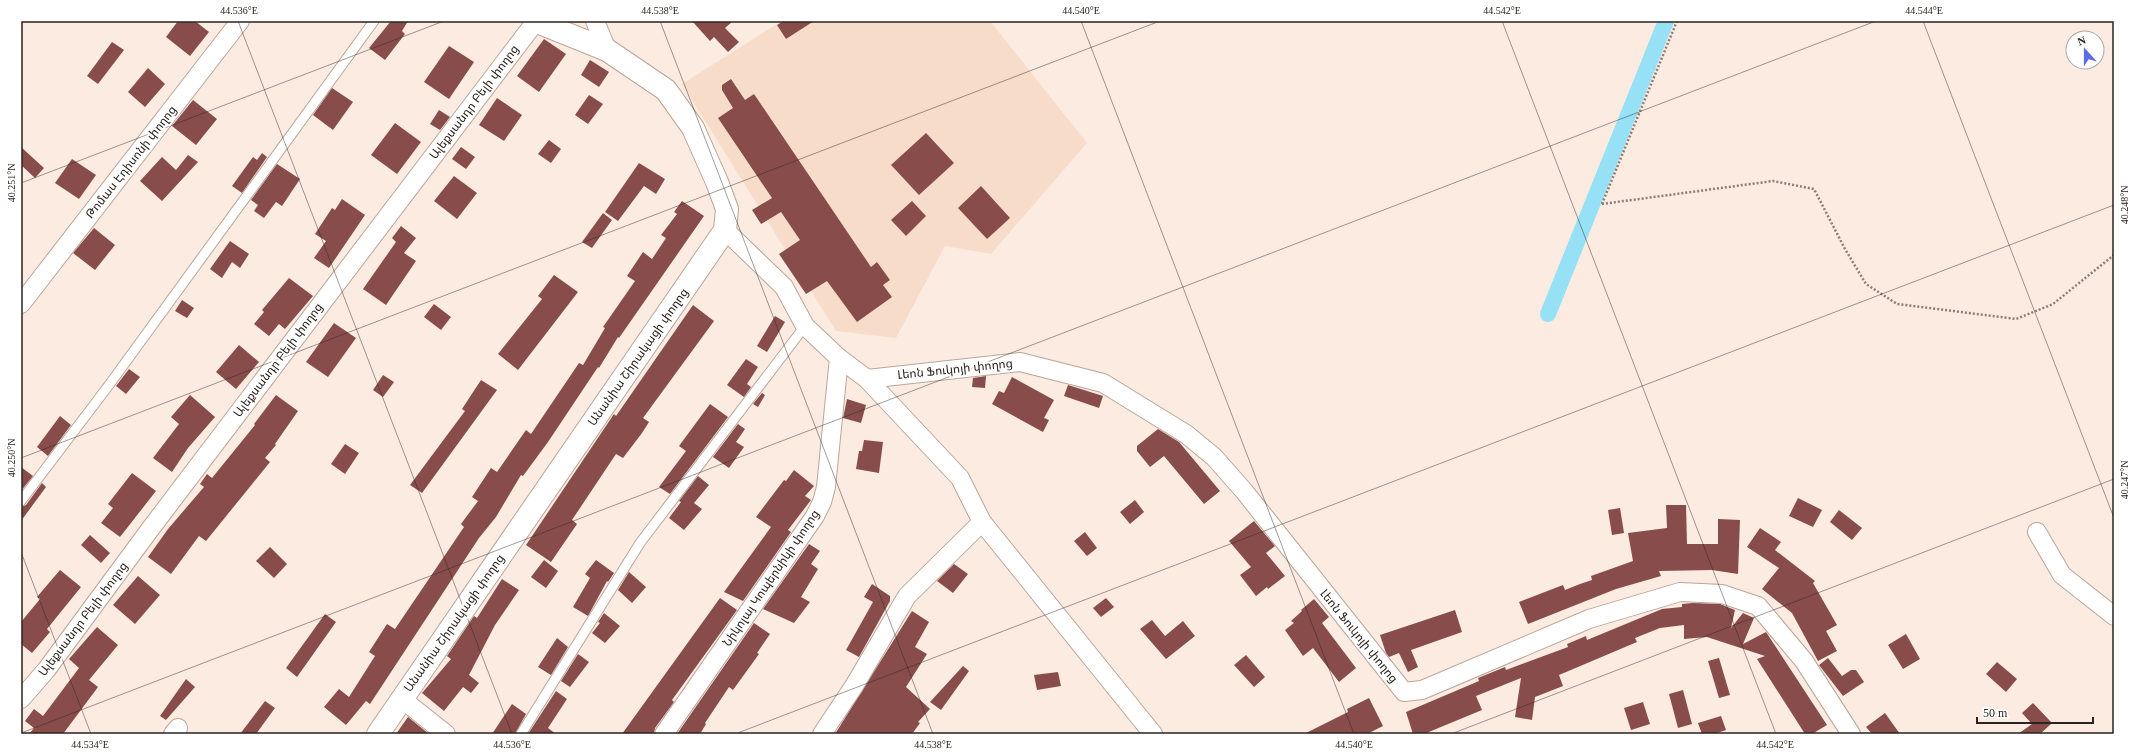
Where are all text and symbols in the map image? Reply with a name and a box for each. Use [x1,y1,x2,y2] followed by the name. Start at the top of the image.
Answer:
[220,5,258,16] text: 44.536°E
[641,5,679,16] text: 44.538°E
[1062,5,1100,16] text: 44.540°E
[1483,5,1521,16] text: 44.542°E
[1905,5,1943,16] text: 44.544°E
[2065,30,2105,70] north arrow
[2076,34,2087,48] text: N
[426,42,522,162] street label: Ալեքսանդր Բելի փողոց
[83,103,179,221] street label: Թոմաս Էդիսոնի փողոց
[6,164,17,202] text: 40.251°N
[2119,186,2130,224] text: 40.248°N
[585,285,691,429] street label: Անանիա Շիրակացի փողոց
[230,300,326,420] street label: Ալեքսանդր Բելի փողոց
[897,356,1013,382] street label: Լեոն Ֆուկոյի փողոց
[6,439,17,477] text: 40.250°N
[2119,461,2130,499] text: 40.247°N
[720,507,822,649] street label: Նիկոլայ Կոպերնիկի փողոց
[401,551,507,695] street label: Անանիա Շիրակացի փողոց
[35,559,131,679] street label: Ալեքսանդր Բելի փողոց
[1317,587,1401,685] street label: Լեոն Ֆուկոյի փողոց
[1977,699,2093,725] scale bar
[1983,706,2008,720] text: 50 m
[71,739,109,750] text: 44.534°E
[493,739,531,750] text: 44.536°E
[914,739,952,750] text: 44.538°E
[1335,739,1373,750] text: 44.540°E
[1756,739,1794,750] text: 44.542°E

